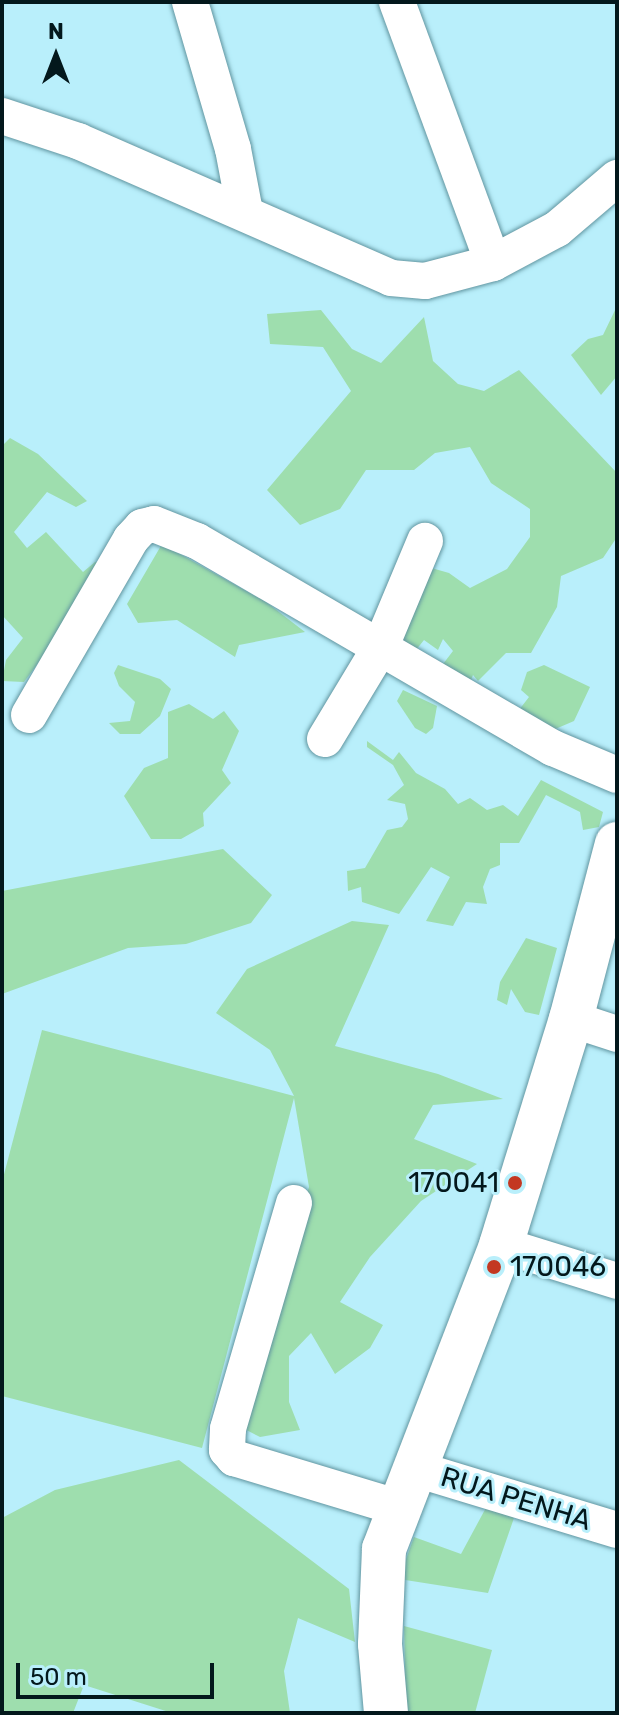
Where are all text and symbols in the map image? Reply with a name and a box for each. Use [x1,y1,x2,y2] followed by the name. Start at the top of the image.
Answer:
[16,16,96,96] north arrow
[48,18,64,45] text: N
[408,1166,499,1200] place label: 170041
[506,1174,524,1192] marker: 170041
[510,1250,606,1284] place label: 170046
[485,1258,503,1276] marker: 170046
[436,1460,596,1538] street label: RUA PENHA
[20,1647,218,1697] scale bar
[30,1663,87,1691] text: 50 m

